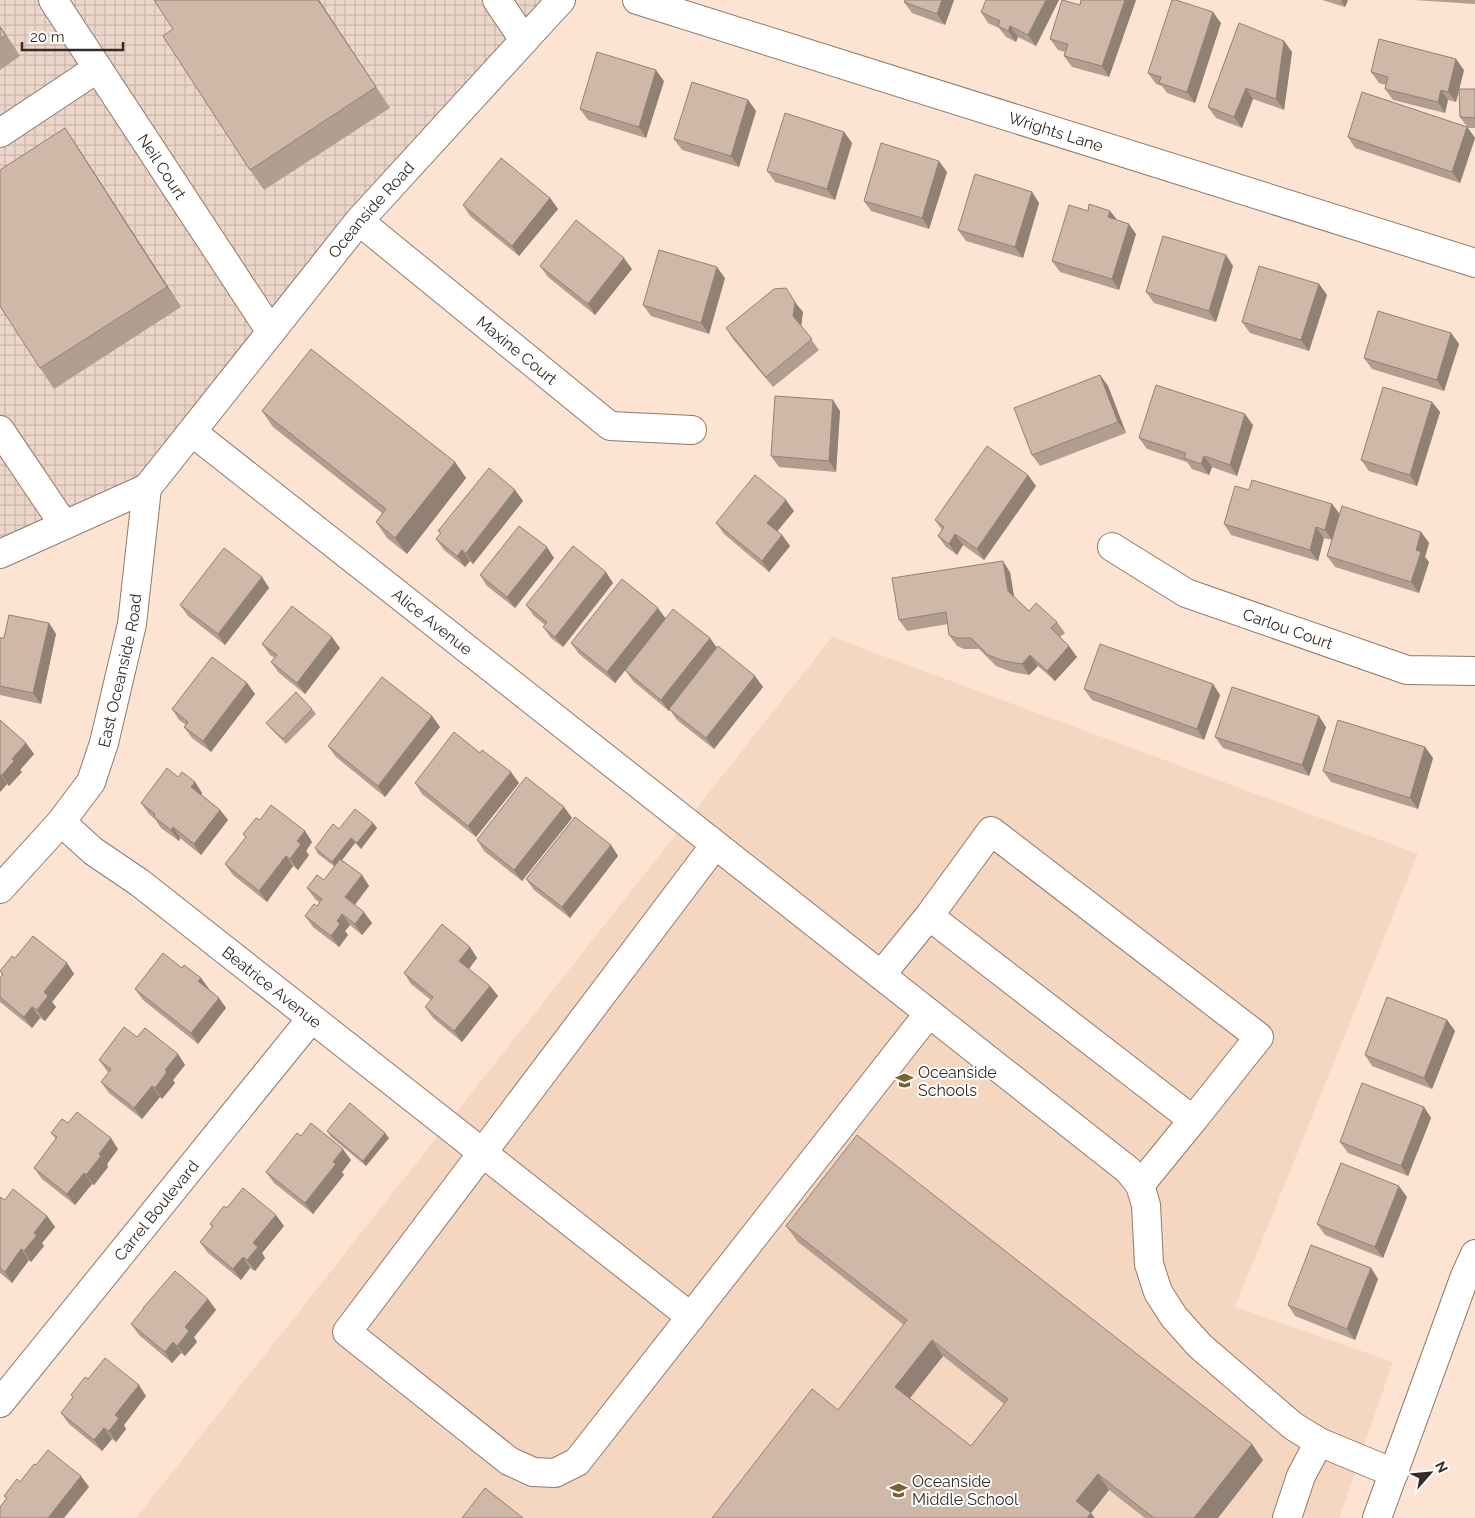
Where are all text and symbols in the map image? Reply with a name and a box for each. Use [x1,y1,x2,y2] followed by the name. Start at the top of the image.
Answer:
[22,20,124,52] scale bar
[30,28,65,46] text: 20 m
[1006,108,1106,155] street label: Wrights Lane
[134,130,191,203] street label: Neil Court
[324,158,418,262] street label: Oceanside Road
[473,312,561,389] street label: Maxine Court
[388,584,476,659] street label: Alice Avenue
[94,593,145,749] street label: East Oceanside Road
[1240,604,1336,653] street label: Carlou Court
[218,942,325,1032] street label: Beatrice Avenue
[918,1063,997,1100] place label: Oceanside Schools
[894,1071,914,1091] school or university icon: Oceanside Schools
[110,1156,202,1264] street label: Carrel Boulevard
[1405,1448,1455,1498] north arrow
[1432,1459,1451,1475] text: N
[912,1472,1019,1509] place label: Oceanside Middle School
[888,1480,908,1500] school or university icon: Oceanside Middle School

